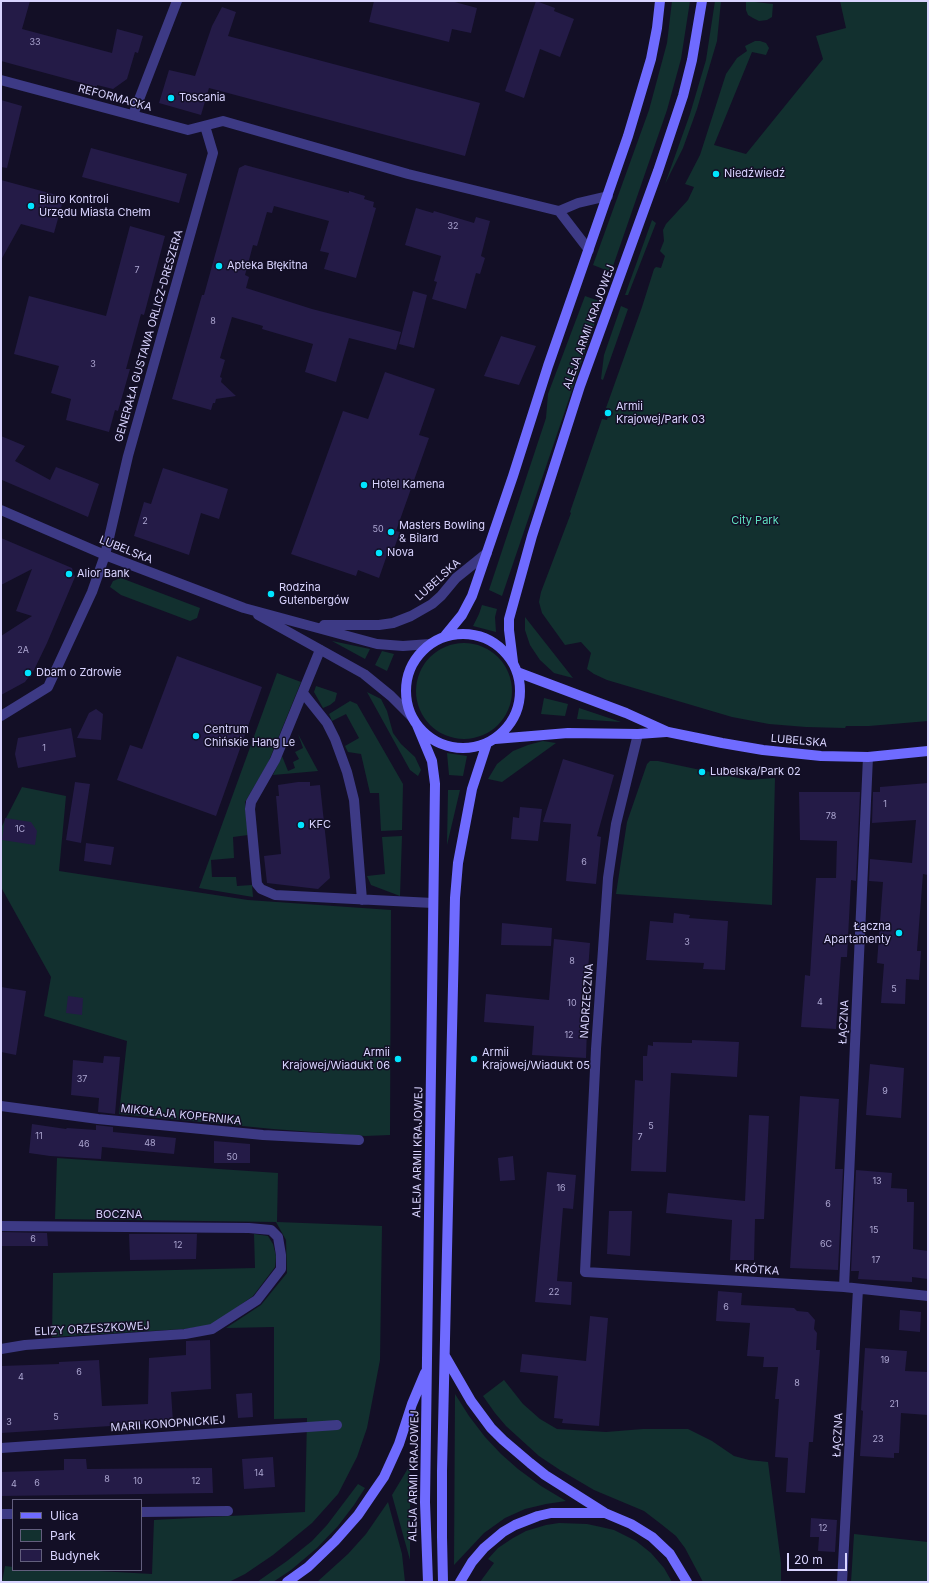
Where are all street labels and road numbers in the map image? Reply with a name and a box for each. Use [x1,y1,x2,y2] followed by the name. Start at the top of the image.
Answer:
[77,82,153,114] street label: REFORMACKA
[112,228,186,444] street label: GENERAŁA GUSTAWA ORLICZ-DRESZERA
[560,263,618,391] street label: ALEJA ARMII KRAJOWEJ
[97,533,155,567] street label: LUBELSKA
[413,556,463,604] street label: LUBELSKA
[770,732,828,750] street label: LUBELSKA
[578,963,596,1039] street label: NADRZECZNA
[836,999,852,1045] street label: ŁĄCZNA
[410,1086,426,1218] street label: ALEJA ARMII KRAJOWEJ
[120,1102,242,1128] street label: MIKOŁAJA KOPERNIKA
[96,1208,142,1222] street label: BOCZNA
[734,1262,780,1278] street label: KRÓTKA
[34,1319,150,1339] street label: ELIZY ORZESZKOWEJ
[406,1410,422,1542] street label: ALEJA ARMII KRAJOWEJ
[830,1412,846,1458] street label: ŁĄCZNA
[110,1413,226,1435] street label: MARII KONOPNICKIEJ

